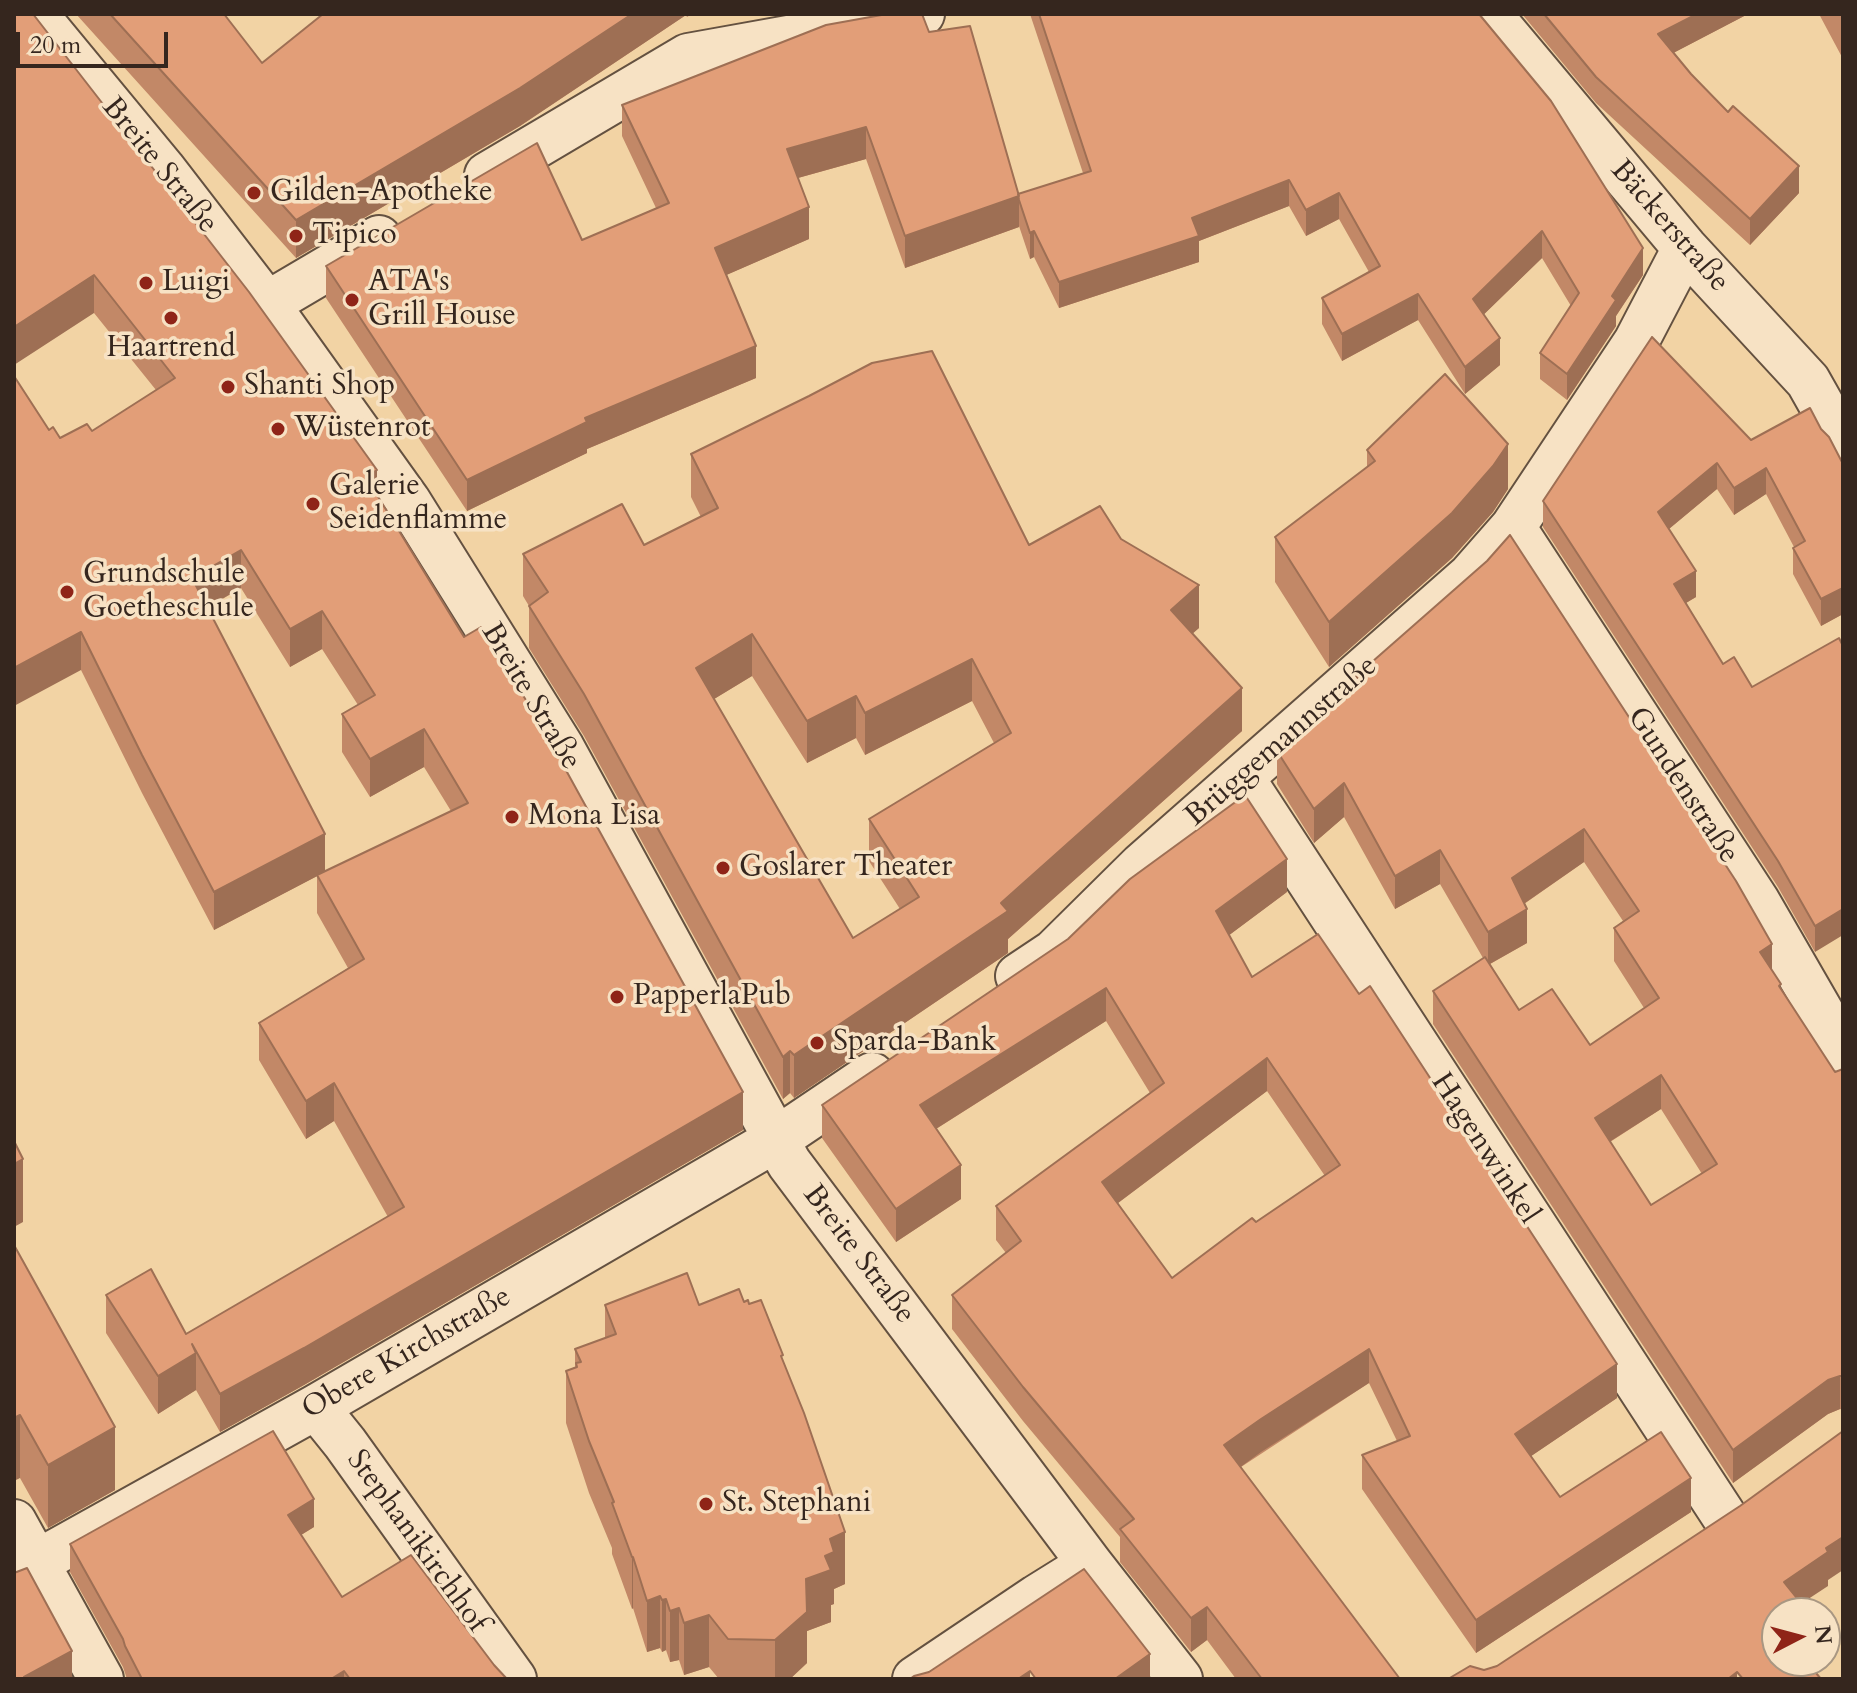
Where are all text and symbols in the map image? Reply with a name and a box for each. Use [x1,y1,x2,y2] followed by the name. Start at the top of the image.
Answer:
[20,16,172,66] scale bar
[30,29,81,62] text: 20 m
[93,91,225,241] street label: Breite Straße
[1602,154,1736,300] street label: Bäckerstraße
[270,175,493,211] place label: Gilden-Apotheke
[245,184,263,202] marker: Gilden-Apotheke
[312,218,397,254] place label: Tipico
[287,227,305,245] marker: Tipico
[162,265,230,301] place label: Luigi
[368,265,516,336] place label: ATA's Grill House
[137,274,155,292] marker: Luigi
[343,291,361,309] marker: ATA's Grill House
[162,309,180,327] marker: Haartrend
[106,331,236,367] place label: Haartrend
[244,369,395,405] place label: Shanti Shop
[219,378,237,396] marker: Shanti Shop
[294,411,430,447] place label: Wüstenrot
[269,420,287,438] marker: Wüstenrot
[329,469,507,540] place label: Galerie Seidenflamme
[304,495,322,513] marker: Galerie Seidenflamme
[83,557,254,628] place label: Grundschule Goetheschule
[58,583,76,601] marker: Grundschule Goetheschule
[472,617,588,777] street label: Breite Straße
[1179,649,1385,835] street label: Brüggemannstraße
[1618,701,1746,871] street label: Gundenstraße
[528,799,660,835] place label: Mona Lisa
[503,808,521,826] marker: Mona Lisa
[739,850,952,886] place label: Goslarer Theater
[714,859,732,877] marker: Goslarer Theater
[633,979,791,1015] place label: PapperlaPub
[608,988,626,1006] marker: PapperlaPub
[833,1025,997,1061] place label: Sparda-Bank
[808,1034,826,1052] marker: Sparda-Bank
[1422,1067,1546,1231] street label: Hagenwinkel
[794,1178,922,1332] street label: Breite Straße
[296,1280,518,1428] street label: Obere Kirchstraße
[338,1444,494,1640] street label: Stephanikirchhof
[722,1486,871,1522] place label: St. Stephani
[697,1495,715,1513] marker: St. Stephani
[1761,1597,1841,1677] north arrow
[1807,1624,1839,1646] text: N

